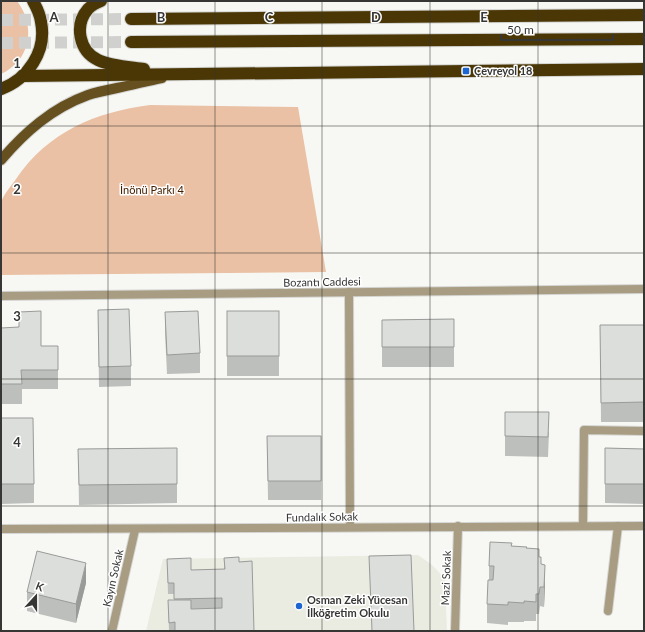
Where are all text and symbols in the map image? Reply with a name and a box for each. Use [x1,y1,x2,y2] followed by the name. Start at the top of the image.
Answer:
[48,9,59,25] text: A
[157,9,166,25] text: B
[265,9,274,25] text: C
[371,9,381,25] text: D
[480,9,488,25] text: E
[501,16,613,42] scale bar
[507,22,534,37] text: 50 m
[13,55,21,71] text: 1
[474,64,532,77] place label: Çevreyol 18
[461,66,471,76] marker: Çevreyol 18
[13,181,21,197] text: 2
[120,183,185,196] park label: İnönü Parkı 4
[283,274,361,289] street label: Bozantı Caddesi
[13,308,21,324] text: 3
[13,434,21,450] text: 4
[286,509,359,524] street label: Fundalık Sokak
[100,547,126,608] street label: Kayın Sokak
[438,550,453,606] street label: Mazi Sokak
[16,576,56,616] north arrow
[34,579,46,594] text: K
[307,593,408,619] place label: Osman Zeki Yücesan İlköğretim Okulu
[294,601,304,611] marker: Osman Zeki Yücesan İlköğretim Okulu

